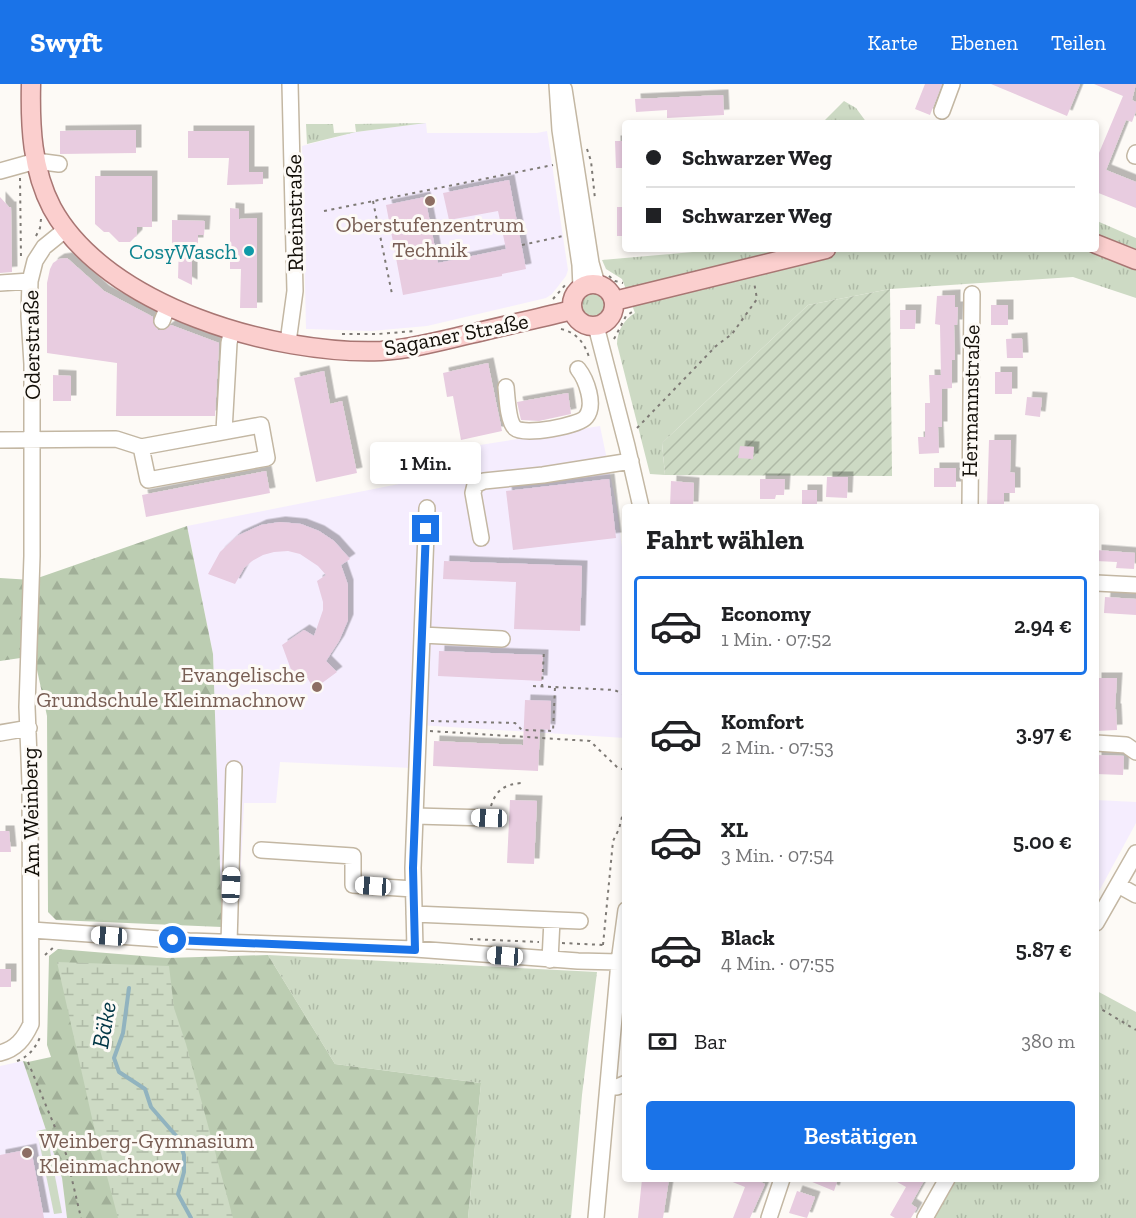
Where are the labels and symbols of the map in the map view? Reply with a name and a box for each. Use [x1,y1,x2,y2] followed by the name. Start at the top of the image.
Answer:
[280,154,309,272] street label: Rheinstraße
[423,194,437,208] marker: Oberstufenzentrum Technik
[335,211,525,263] place label: Oberstufenzentrum Technik
[129,238,238,265] place label: CosyWasch
[242,244,256,258] marker: CosyWasch
[17,290,46,400] street label: Oderstraße
[382,307,530,362] street label: Saganer Straße
[956,324,985,478] street label: Hermannstraße
[370,442,482,484] callout: 1 Min.
[412,515,439,542] route end
[36,661,305,713] place label: Evangelische Grundschule Kleinmachnow
[310,680,324,694] marker: Evangelische Grundschule Kleinmachnow
[16,747,45,877] street label: Am Weinberg
[471,808,507,828] car
[221,867,241,903] car
[354,876,392,896] car
[90,926,128,946] car
[159,926,186,953] route start
[486,946,524,966] car
[85,999,122,1051] water label: Bäke
[39,1127,254,1179] place label: Weinberg-Gymnasium Kleinmachnow
[20,1146,34,1160] marker: Weinberg-Gymnasium Kleinmachnow

